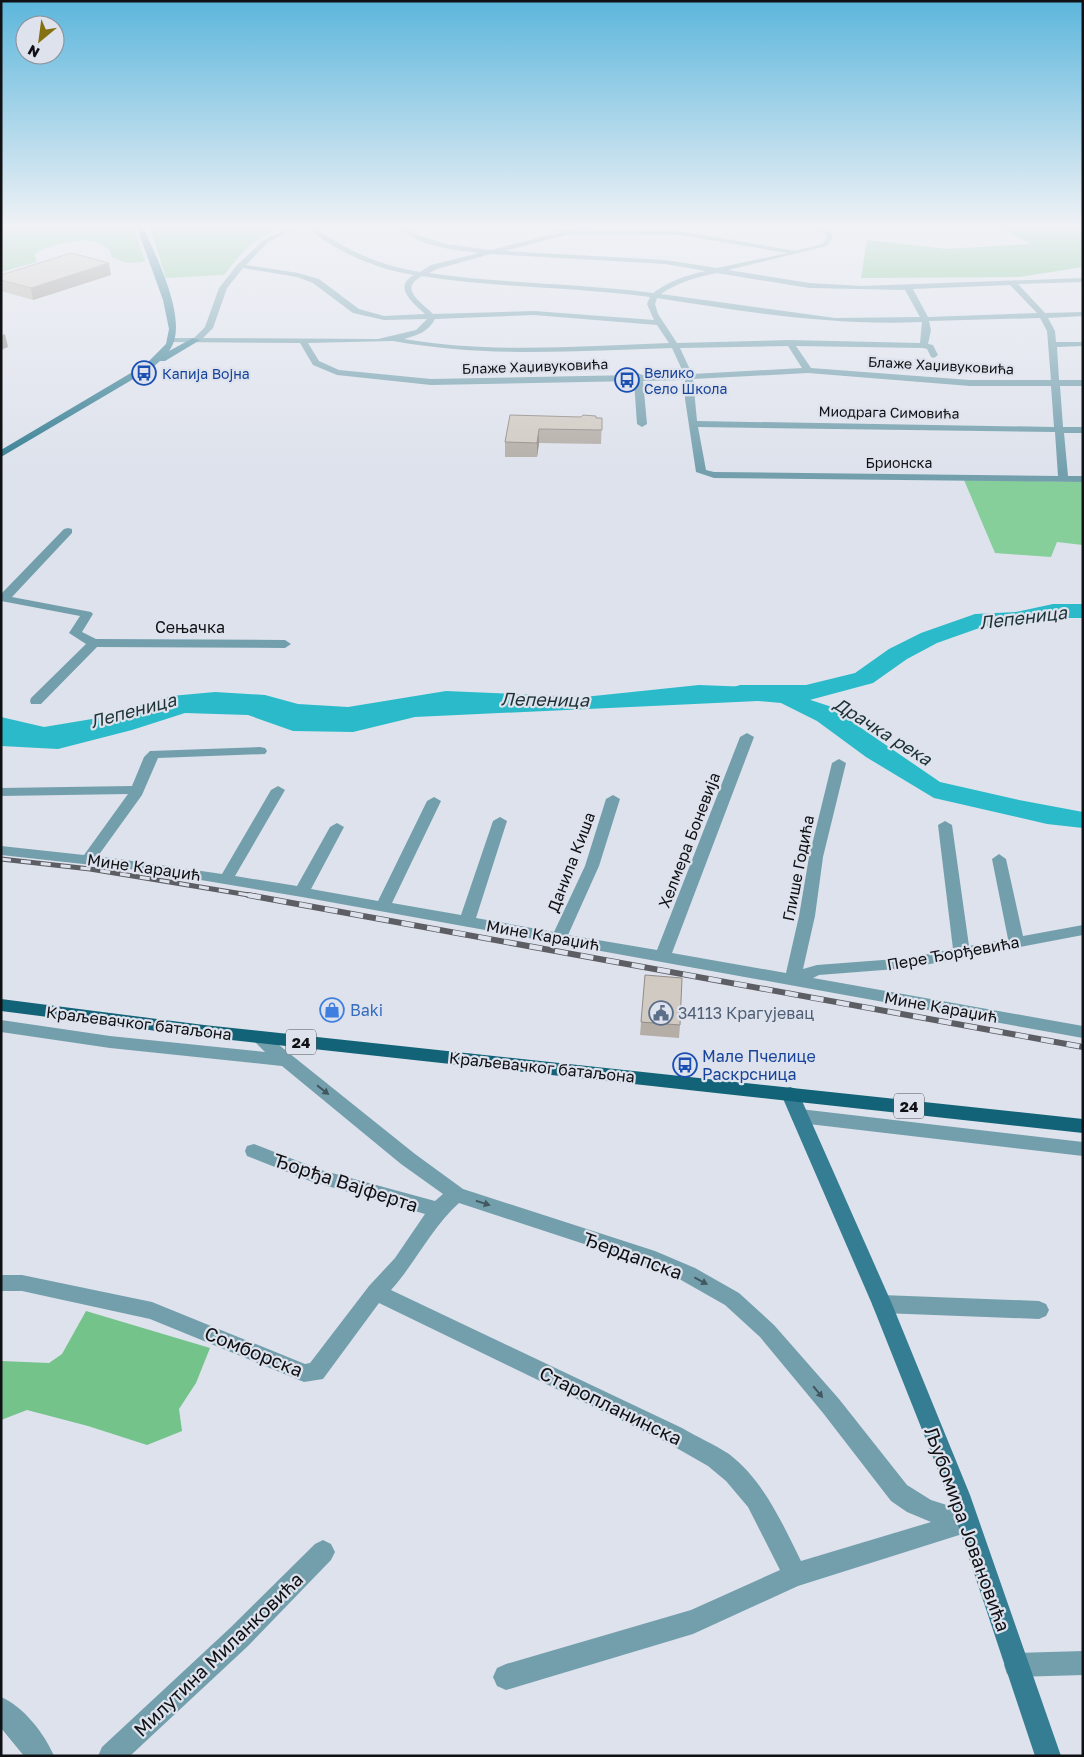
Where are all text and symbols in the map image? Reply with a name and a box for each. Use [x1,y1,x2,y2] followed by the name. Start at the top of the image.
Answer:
[15,15,65,65] north arrow
[25,42,42,62] text: N
[867,353,1015,377] street label: Блаже Хаџивуковића
[462,355,608,377] street label: Блаже Хаџивуковића
[131,360,157,386] bus stop icon: Капија Војна
[644,364,727,397] place label: Велико Село Школа
[162,365,250,382] place label: Капија Војна
[614,367,640,393] bus stop icon: Велико Село Школа
[818,402,960,422] street label: Миодрага Симовића
[866,454,932,471] street label: Брионска
[978,601,1069,633] water label: Лепеница
[155,617,225,637] street label: Сењачка
[501,687,590,711] water label: Лепеница
[88,688,179,732] water label: Лепеница
[829,692,937,770] water label: Драчка река
[654,769,724,911] street label: Хелмера Боневија
[543,809,599,915] street label: Данила Киша
[778,813,818,923] street label: Глише Годића
[86,849,202,885] street label: Мине Караџић
[485,915,601,955] street label: Мине Караџић
[885,932,1021,974] street label: Пере Ђорђевића
[883,987,999,1027] street label: Мине Караџић
[319,997,345,1023] shop icon: Baki
[350,1000,383,1020] place label: Baki
[648,1000,674,1026] public building icon: 34113 Крагујевац
[45,1002,233,1044] street label: Краљевачког батаљона
[678,1003,814,1023] place label: 34113 Крагујевац
[286,1030,316,1054] road number: 24
[702,1046,816,1084] place label: Мале Пчелице Раскрсница
[448,1047,636,1087] street label: Краљевачког батаљона
[672,1052,698,1078] bus stop icon: Мале Пчелице Раскрсница
[316,1084,329,1095] one-way arrow
[894,1094,924,1118] road number: 24
[271,1148,421,1216] street label: Ђорђа Вајферта
[475,1200,490,1207] one-way arrow
[580,1226,686,1284] street label: Ђердапска
[694,1277,709,1285] one-way arrow
[201,1321,307,1381] street label: Сомборска
[536,1361,686,1449] street label: Старопланинска
[813,1385,824,1398] one-way arrow
[920,1423,1016,1635] street label: Љубомира Јовановића
[129,1567,307,1741] street label: Милутина Миланковића

